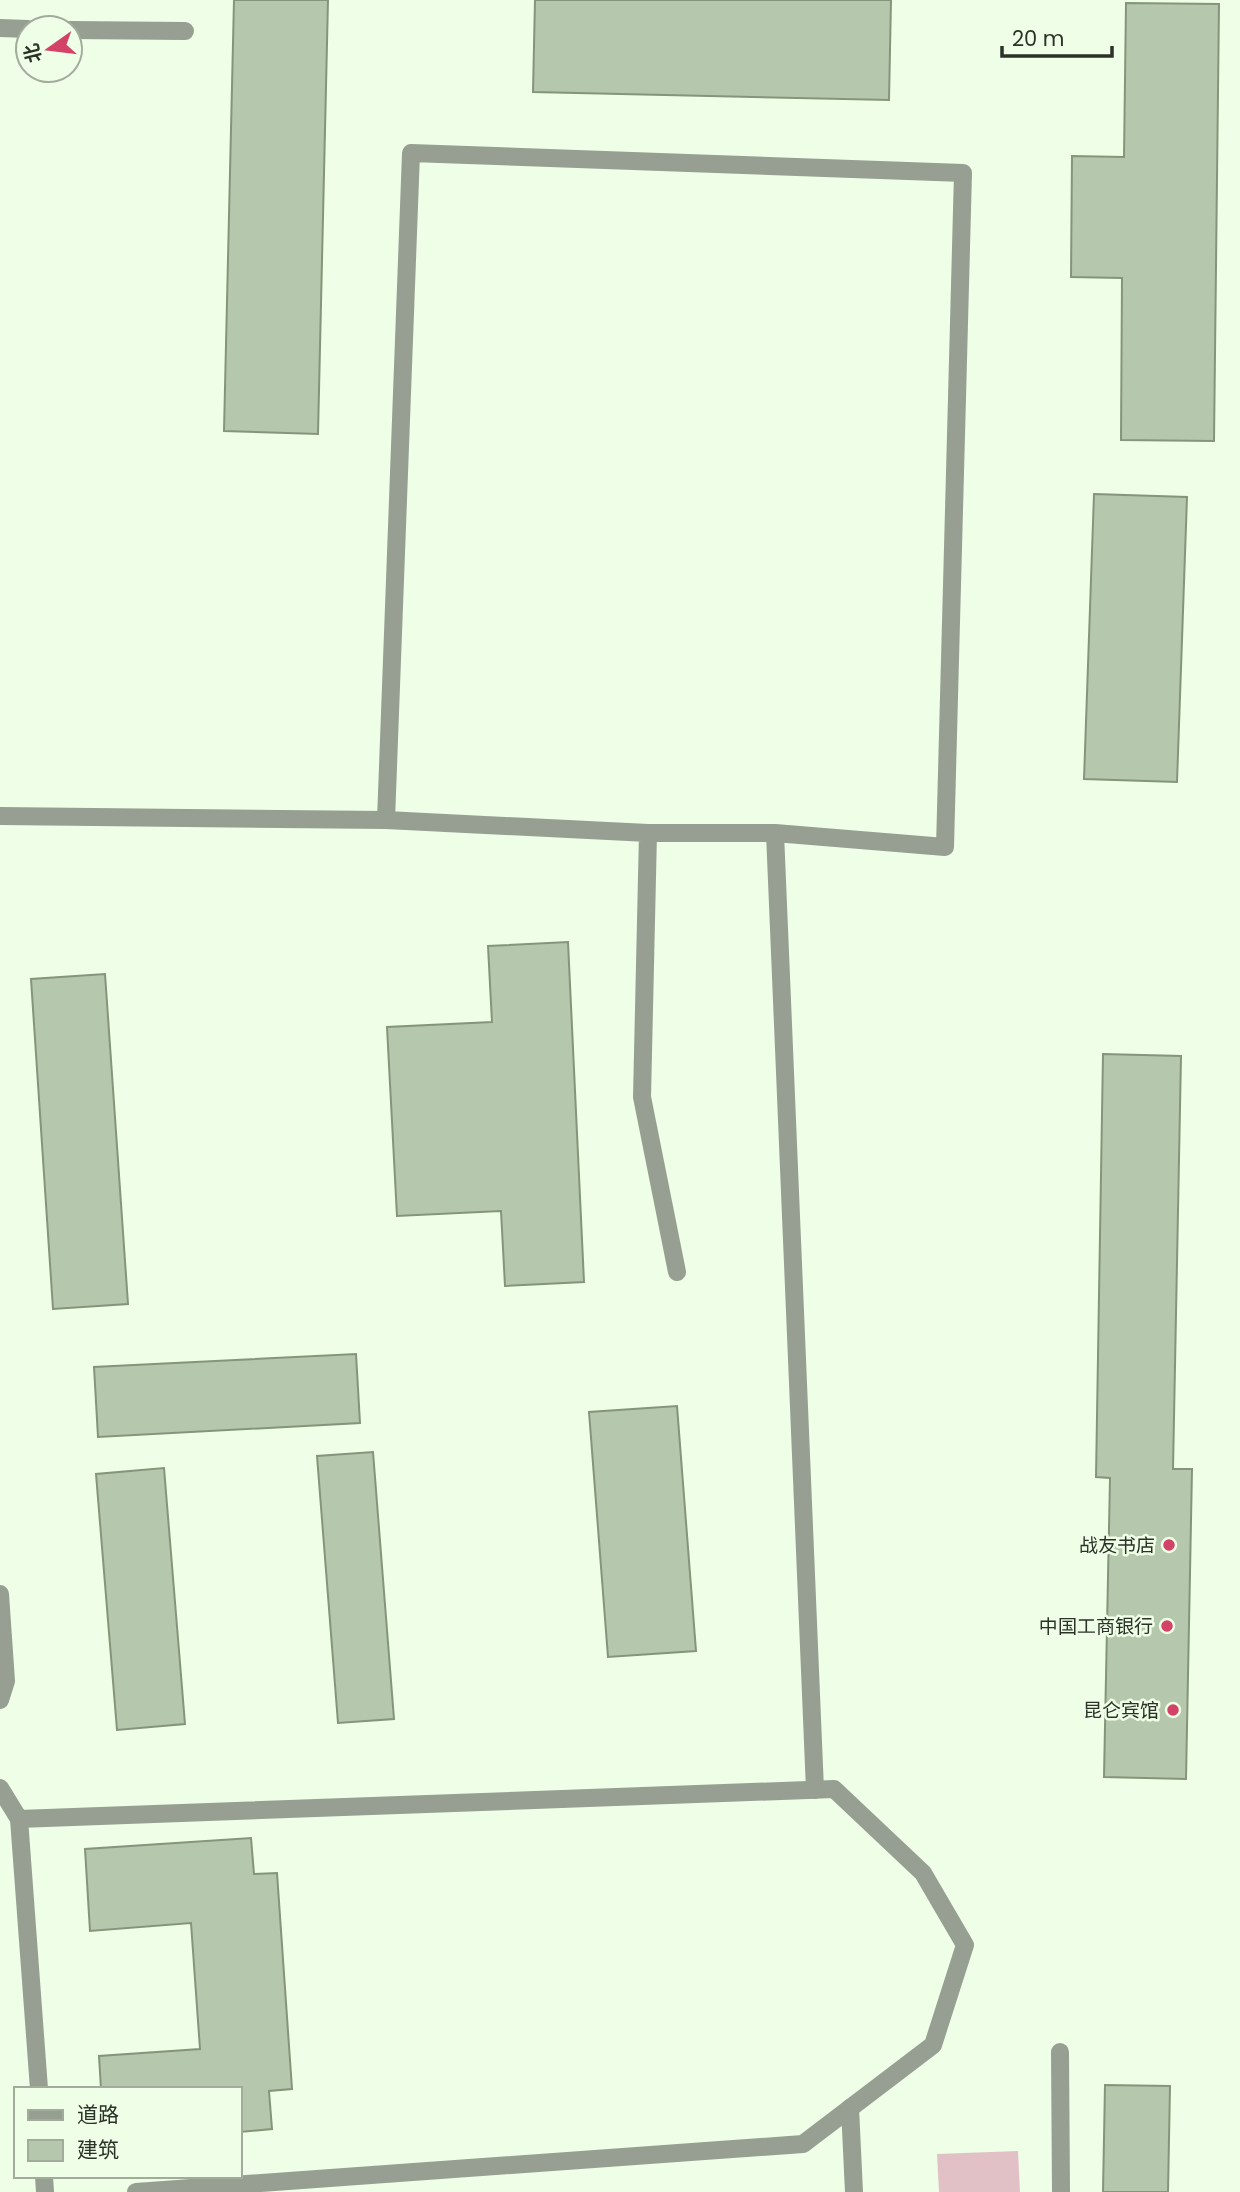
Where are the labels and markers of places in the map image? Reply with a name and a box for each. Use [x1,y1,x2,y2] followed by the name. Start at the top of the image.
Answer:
[1079,1532,1155,1559] place label: 战友书店
[1161,1537,1177,1553] marker: 战友书店
[1039,1613,1153,1640] place label: 中国工商银行
[1159,1618,1175,1634] marker: 中国工商银行
[1083,1697,1159,1724] place label: 昆仑宾馆
[1165,1702,1181,1718] marker: 昆仑宾馆

